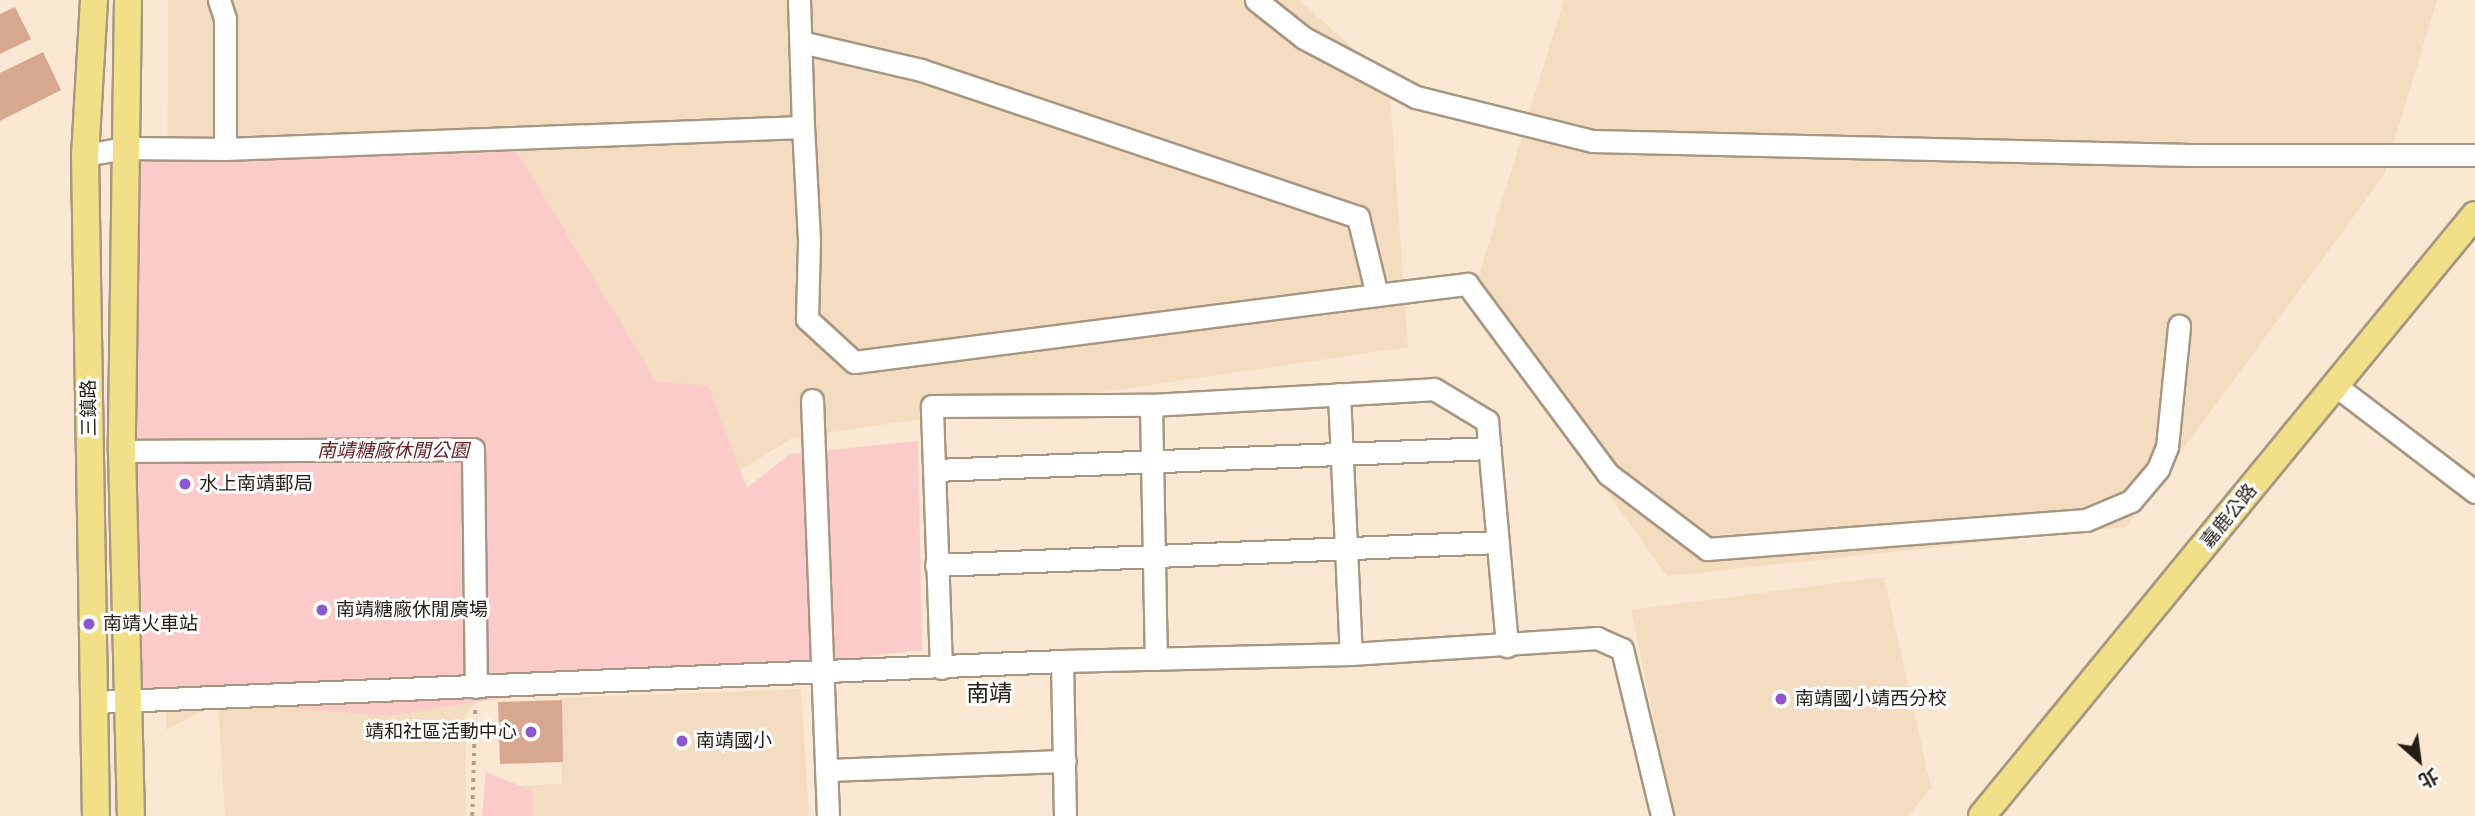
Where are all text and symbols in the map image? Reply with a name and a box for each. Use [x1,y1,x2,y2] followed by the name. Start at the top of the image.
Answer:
[77,379,101,437] street label: 三鎮路
[317,440,469,462] park label: 南靖糖廠休閒公園
[199,473,313,495] place label: 水上南靖郵局
[177,476,193,492] marker: 水上南靖郵局
[2196,479,2262,553] street label: 嘉鹿公路
[336,599,488,621] place label: 南靖糖廠休閒廣場
[314,602,330,618] marker: 南靖糖廠休閒廣場
[103,613,198,635] place label: 南靖火車站
[81,616,97,632] marker: 南靖火車站
[966,679,1012,707] district label: 南靖
[1795,688,1947,710] place label: 南靖國小靖西分校
[1773,691,1789,707] marker: 南靖國小靖西分校
[365,721,517,743] place label: 靖和社區活動中心
[523,724,539,740] marker: 靖和社區活動中心
[2384,725,2454,795] north arrow
[696,730,772,752] place label: 南靖國小
[674,733,690,749] marker: 南靖國小
[2414,763,2443,794] text: 北

